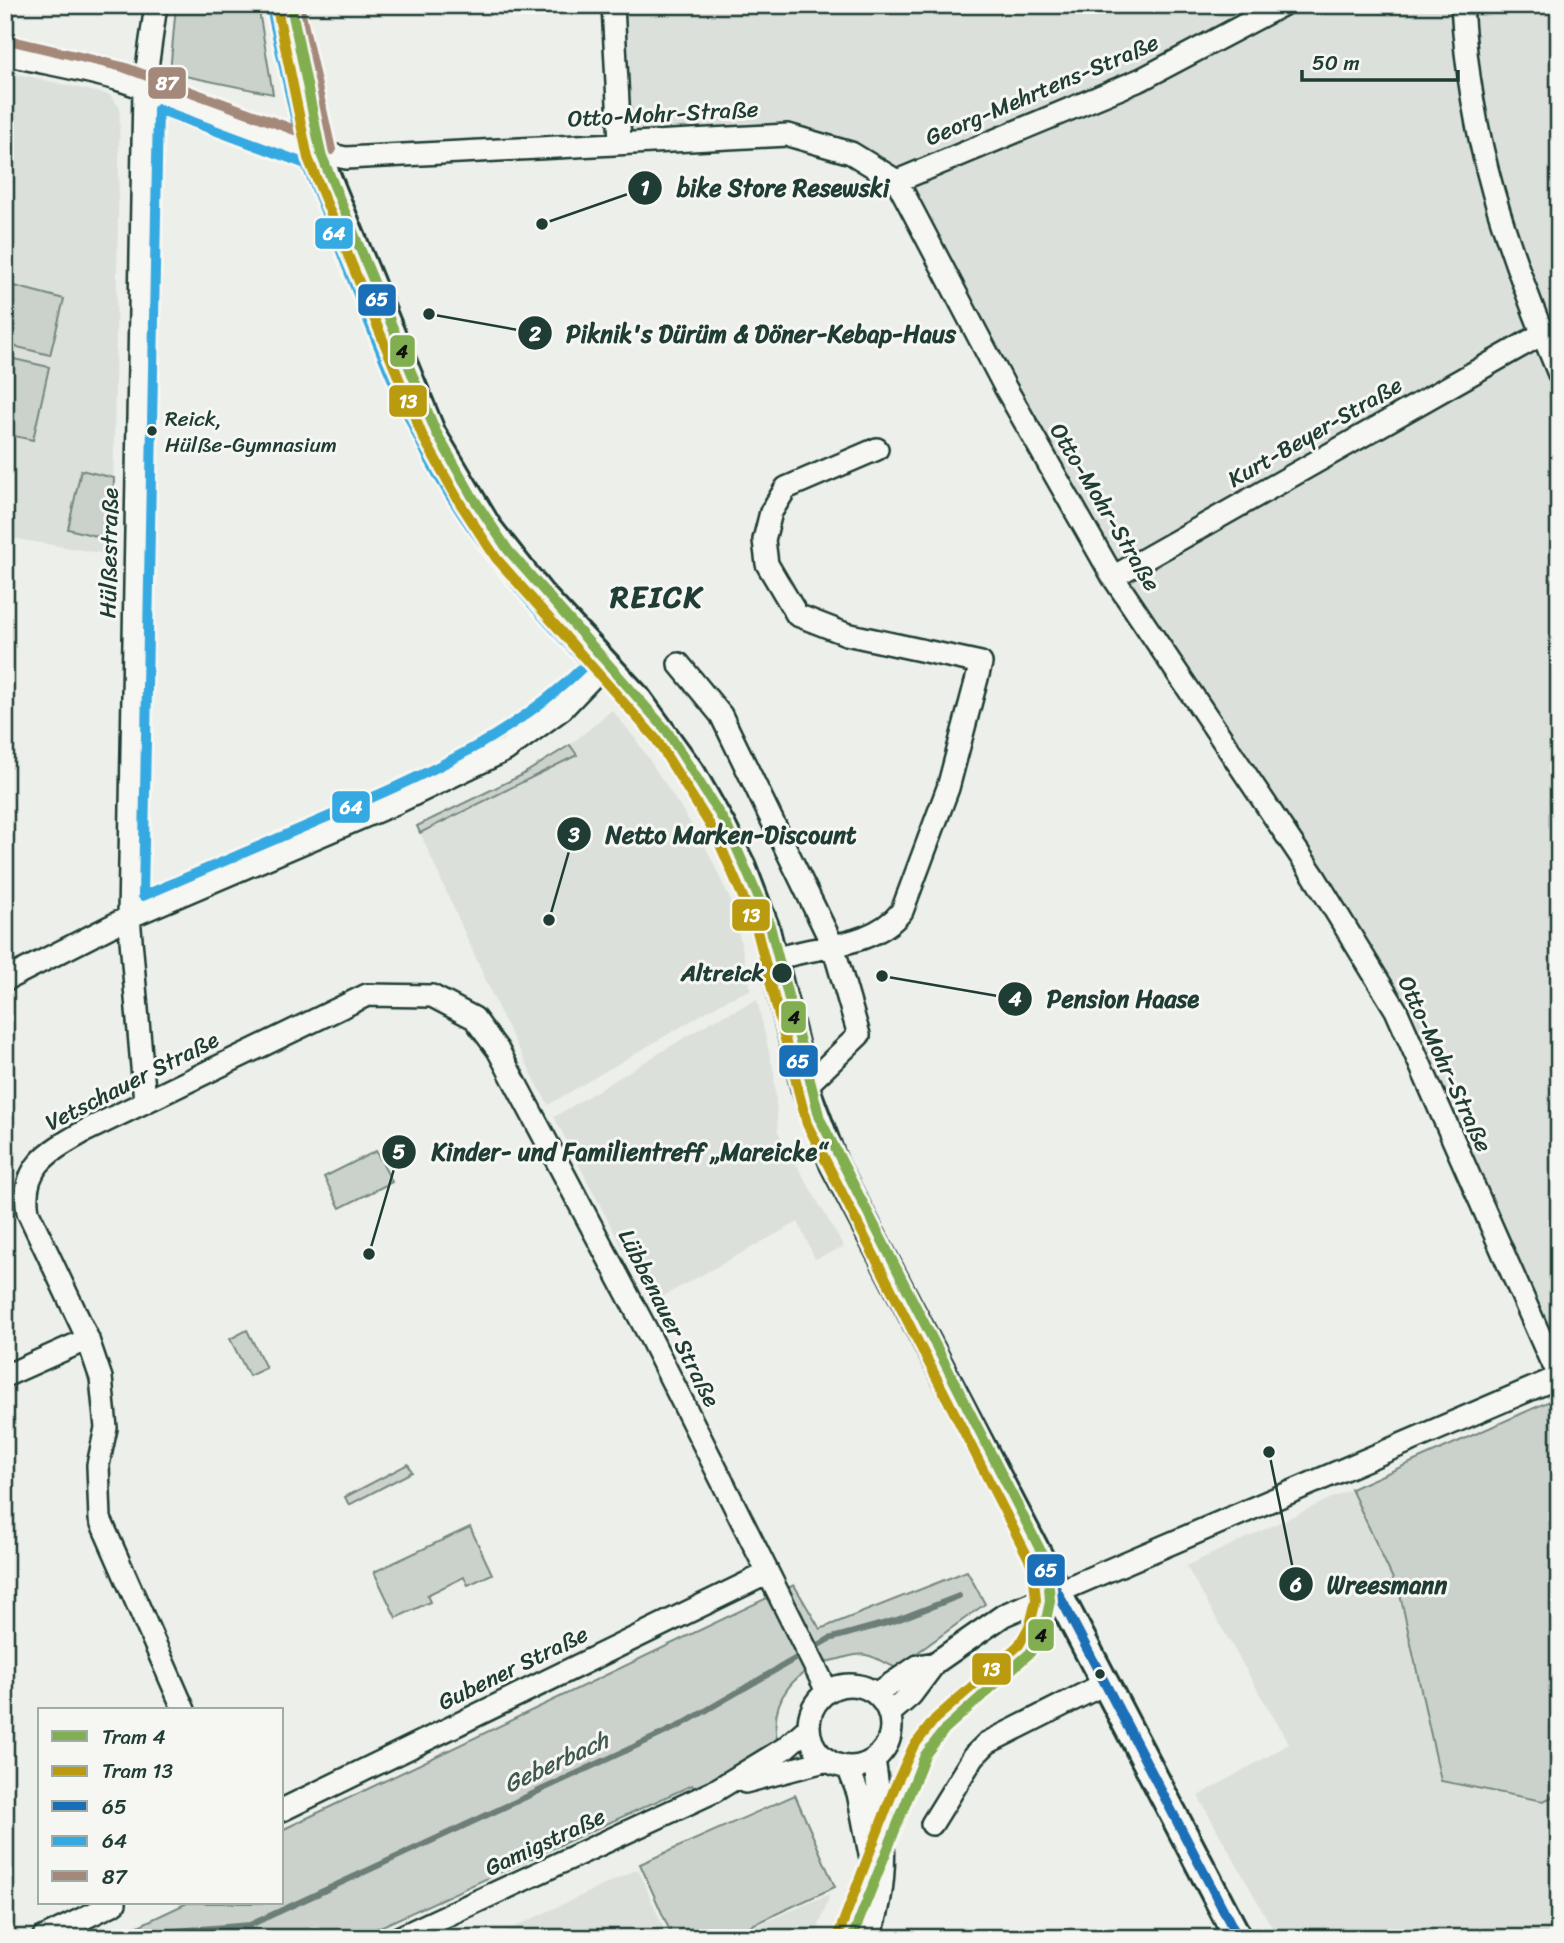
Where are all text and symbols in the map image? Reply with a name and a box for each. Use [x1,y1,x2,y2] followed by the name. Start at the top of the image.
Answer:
[919,22,1165,158] street label: Georg-Mehrtens-Straße
[1302,38,1457,82] scale bar
[1312,44,1360,82] text: 50 m
[147,66,187,100] line badge: 87
[155,67,180,100] text: 87
[566,89,760,139] street label: Otto-Mohr-Straße
[627,166,904,211] callout: bike Store Resewski
[676,167,891,209] text: bike Store Resewski
[640,169,650,207] text: 1
[314,217,354,250] line badge: 64
[322,217,345,250] text: 64
[357,283,397,317] line badge: 65
[365,283,389,316] text: 65
[517,311,970,356] callout: Piknik's Dürüm & Döner-Kebap-Haus
[566,313,957,355] text: Piknik's Dürüm & Döner-Kebap-Haus
[528,315,541,353] text: 2
[389,334,416,368] line badge: 4
[395,335,408,368] text: 4
[1219,365,1411,499] street label: Kurt-Beyer-Straße
[388,384,428,418] line badge: 13
[399,385,418,418] text: 13
[165,400,337,464] place label: Reick, Hülße-Gymnasium
[1038,414,1172,600] street label: Otto-Mohr-Straße
[145,424,159,438] marker: Reick, Hülße-Gymnasium
[87,487,131,619] street label: Hülßestraße
[609,570,705,624] district label: REICK
[331,790,371,824] line badge: 64
[339,791,362,824] text: 64
[556,812,870,857] callout: Netto Marken-Discount
[604,814,857,856] text: Netto Marken-Discount
[567,816,580,854] text: 3
[731,898,771,932] line badge: 13
[742,899,761,932] text: 13
[680,953,765,994] place label: Altreick
[770,961,794,985] marker: Altreick
[1386,969,1504,1159] street label: Otto-Mohr-Straße
[998,976,1213,1021] callout: Pension Haase
[1047,978,1200,1020] text: Pension Haase
[1007,980,1022,1018] text: 4
[780,1000,807,1034] line badge: 4
[787,1001,800,1034] text: 4
[38,1019,226,1143] street label: Vetschauer Straße
[778,1044,819,1078] line badge: 65
[786,1045,810,1078] text: 65
[381,1129,841,1174] callout: Kinder- und Familientreff „Mareicke“
[430,1131,830,1173] text: Kinder- und Familientreff „Mareicke“
[393,1133,406,1171] text: 5
[606,1221,732,1415] street label: Lübbenauer Straße
[1026,1553,1066,1587] line badge: 65
[1034,1554,1058,1587] text: 65
[1278,1562,1461,1607] callout: Wreesmann
[1327,1564,1447,1606] text: Wreesmann
[1289,1566,1302,1604] text: 6
[431,1614,595,1722] street label: Gubener Straße
[1027,1618,1055,1652] line badge: 4
[1034,1619,1047,1652] text: 4
[971,1652,1012,1686] line badge: 13
[982,1653,1001,1686] text: 13
[1093,1667,1107,1681] unlabelled marker
[38,1708,284,1904] legend
[102,1718,166,1756] text: Tram 4
[496,1718,618,1805] water label: Geberbach
[102,1752,174,1790] text: Tram 13
[102,1788,127,1826] text: 65
[478,1796,613,1888] street label: Gamigstraße
[102,1822,127,1860] text: 64
[102,1858,129,1896] text: 87

